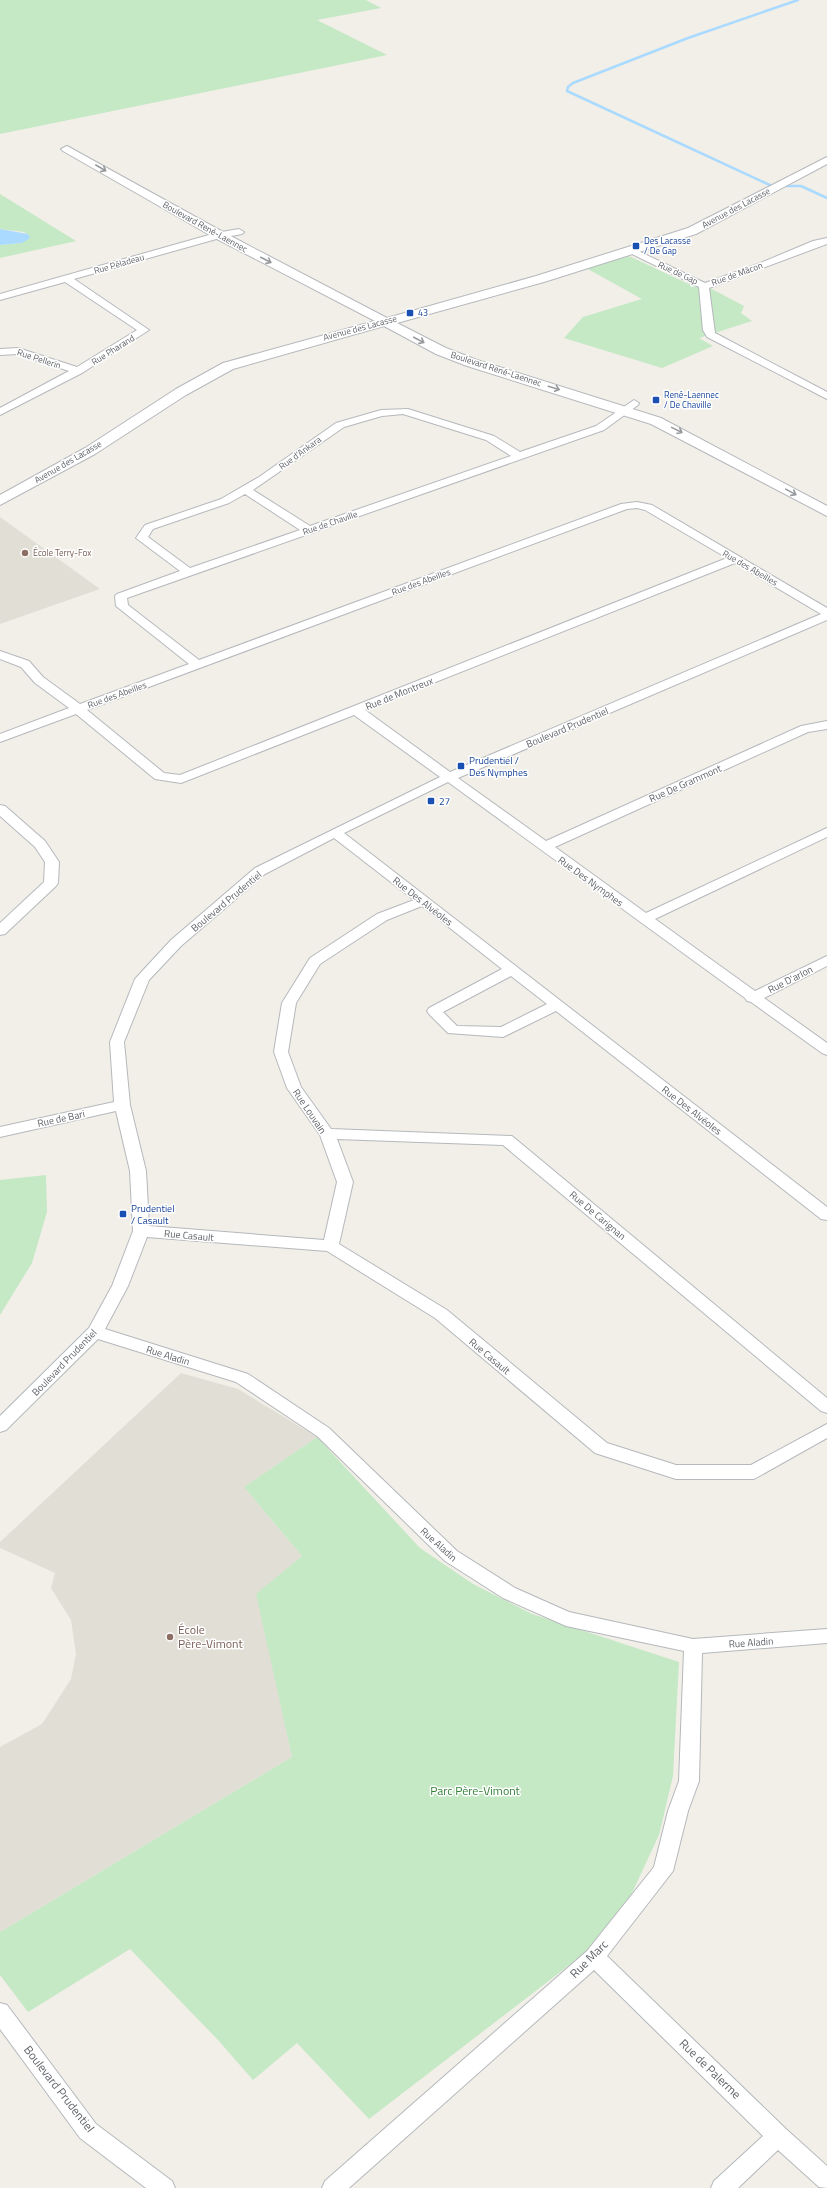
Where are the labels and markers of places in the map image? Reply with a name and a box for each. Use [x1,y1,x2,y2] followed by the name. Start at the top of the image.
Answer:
[644,234,691,257] place label: Des Lacasse / De Gap
[631,241,641,251] marker: Des Lacasse / De Gap
[418,306,428,319] place label: 43
[405,308,415,318] marker: 43
[664,388,719,411] place label: René-Laennec / De Chaville
[651,395,661,405] marker: René-Laennec / De Chaville
[33,546,91,559] place label: École Terry-Fox
[20,548,30,558] marker: École Terry-Fox
[469,753,528,780] place label: Prudentiel / Des Nymphes
[456,761,466,771] marker: Prudentiel / Des Nymphes
[439,794,450,809] place label: 27
[426,796,436,806] marker: 27
[131,1201,174,1228] place label: Prudentiel / Casault
[118,1209,128,1219] marker: Prudentiel / Casault
[178,1620,243,1653] place label: École Père-Vimont
[165,1632,175,1642] marker: École Père-Vimont

